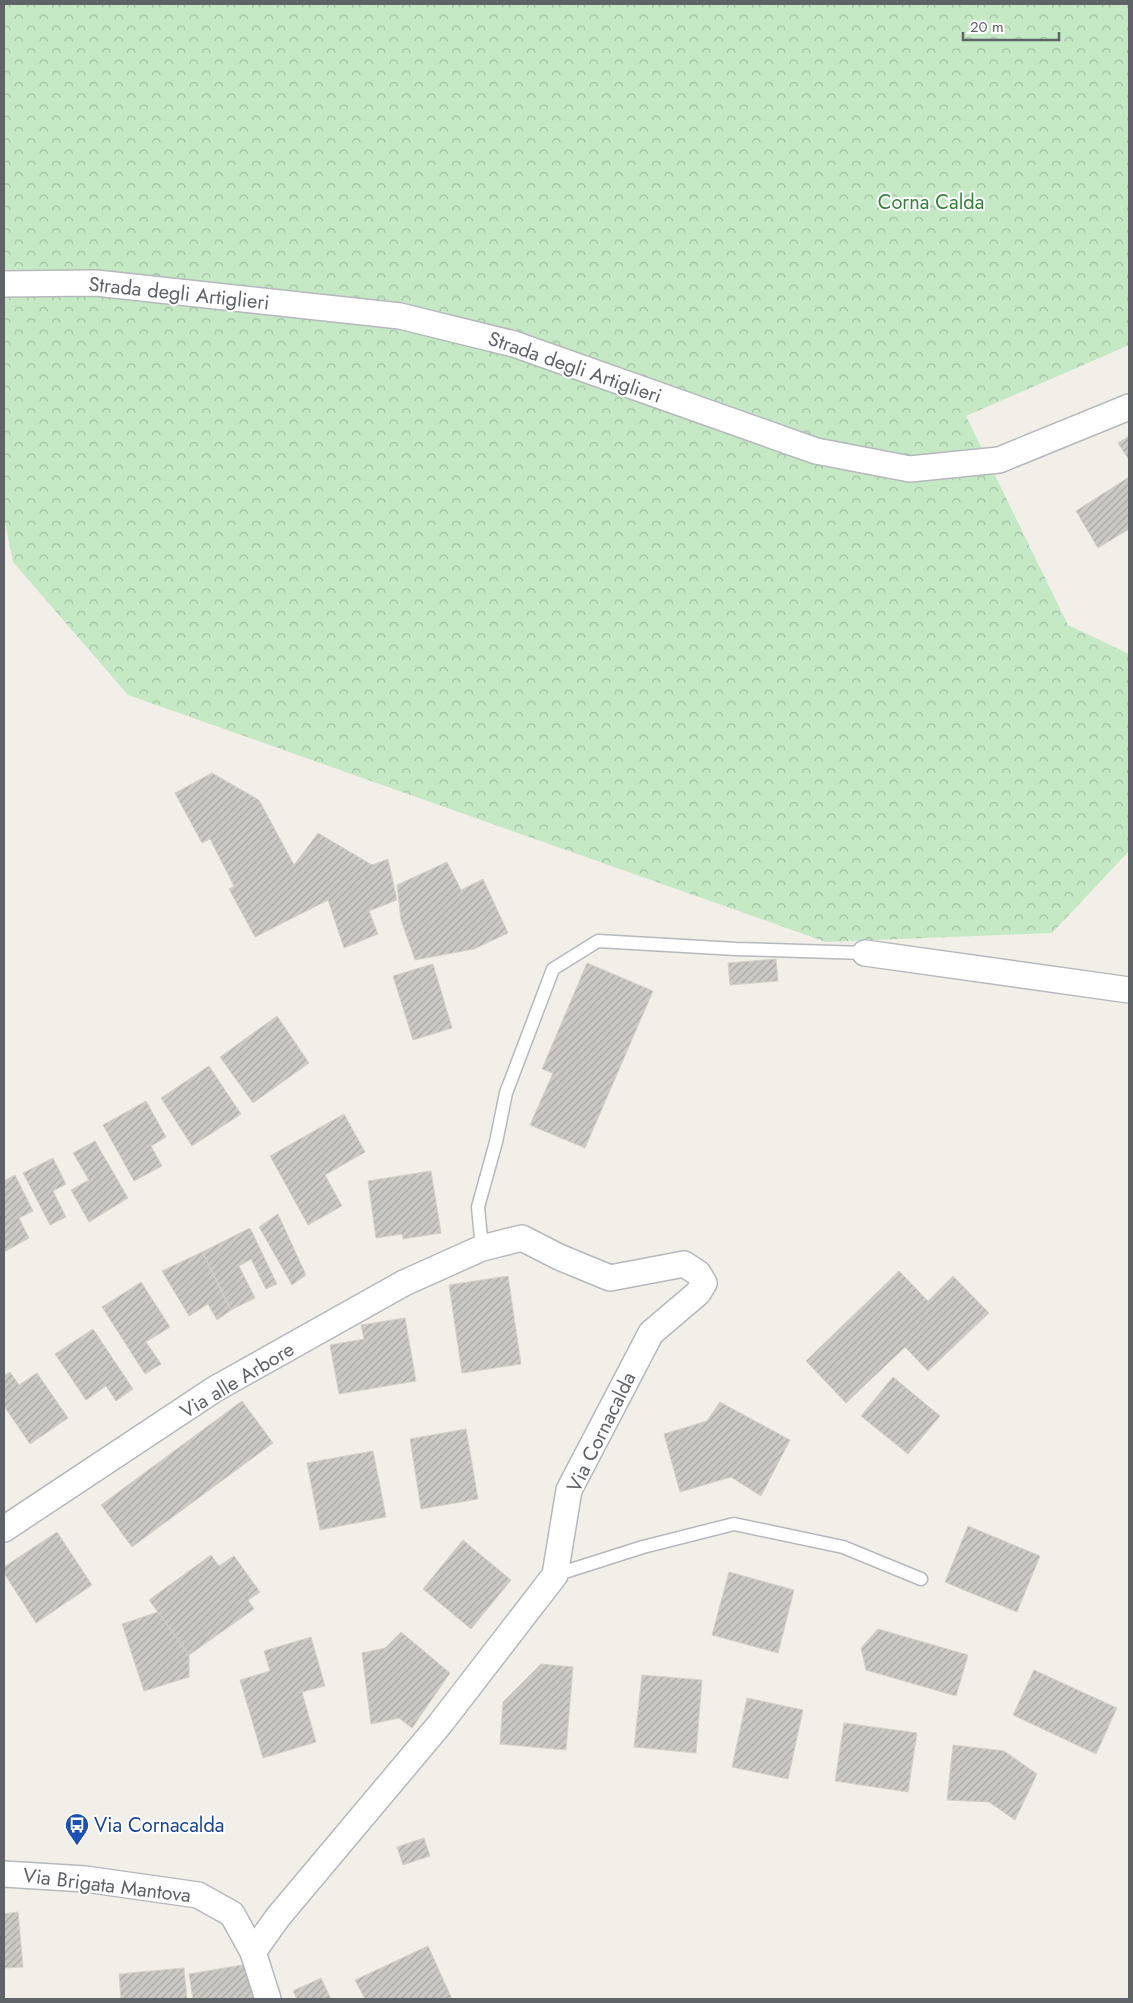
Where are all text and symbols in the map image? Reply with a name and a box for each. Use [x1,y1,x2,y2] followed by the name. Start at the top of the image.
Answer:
[963,10,1059,42] scale bar
[970,16,1004,38] text: 20 m
[878,188,984,217] park label: Corna Calda
[87,270,271,317] street label: Strada degli Artiglieri
[484,324,665,411] street label: Strada degli Artiglieri
[175,1335,300,1426] street label: Via alle Arbore
[560,1367,643,1497] street label: Via Cornacalda
[94,1811,224,1840] place label: Via Cornacalda
[64,1812,90,1846] bus stop icon: Via Cornacalda
[21,1861,192,1910] street label: Via Brigata Mantova

